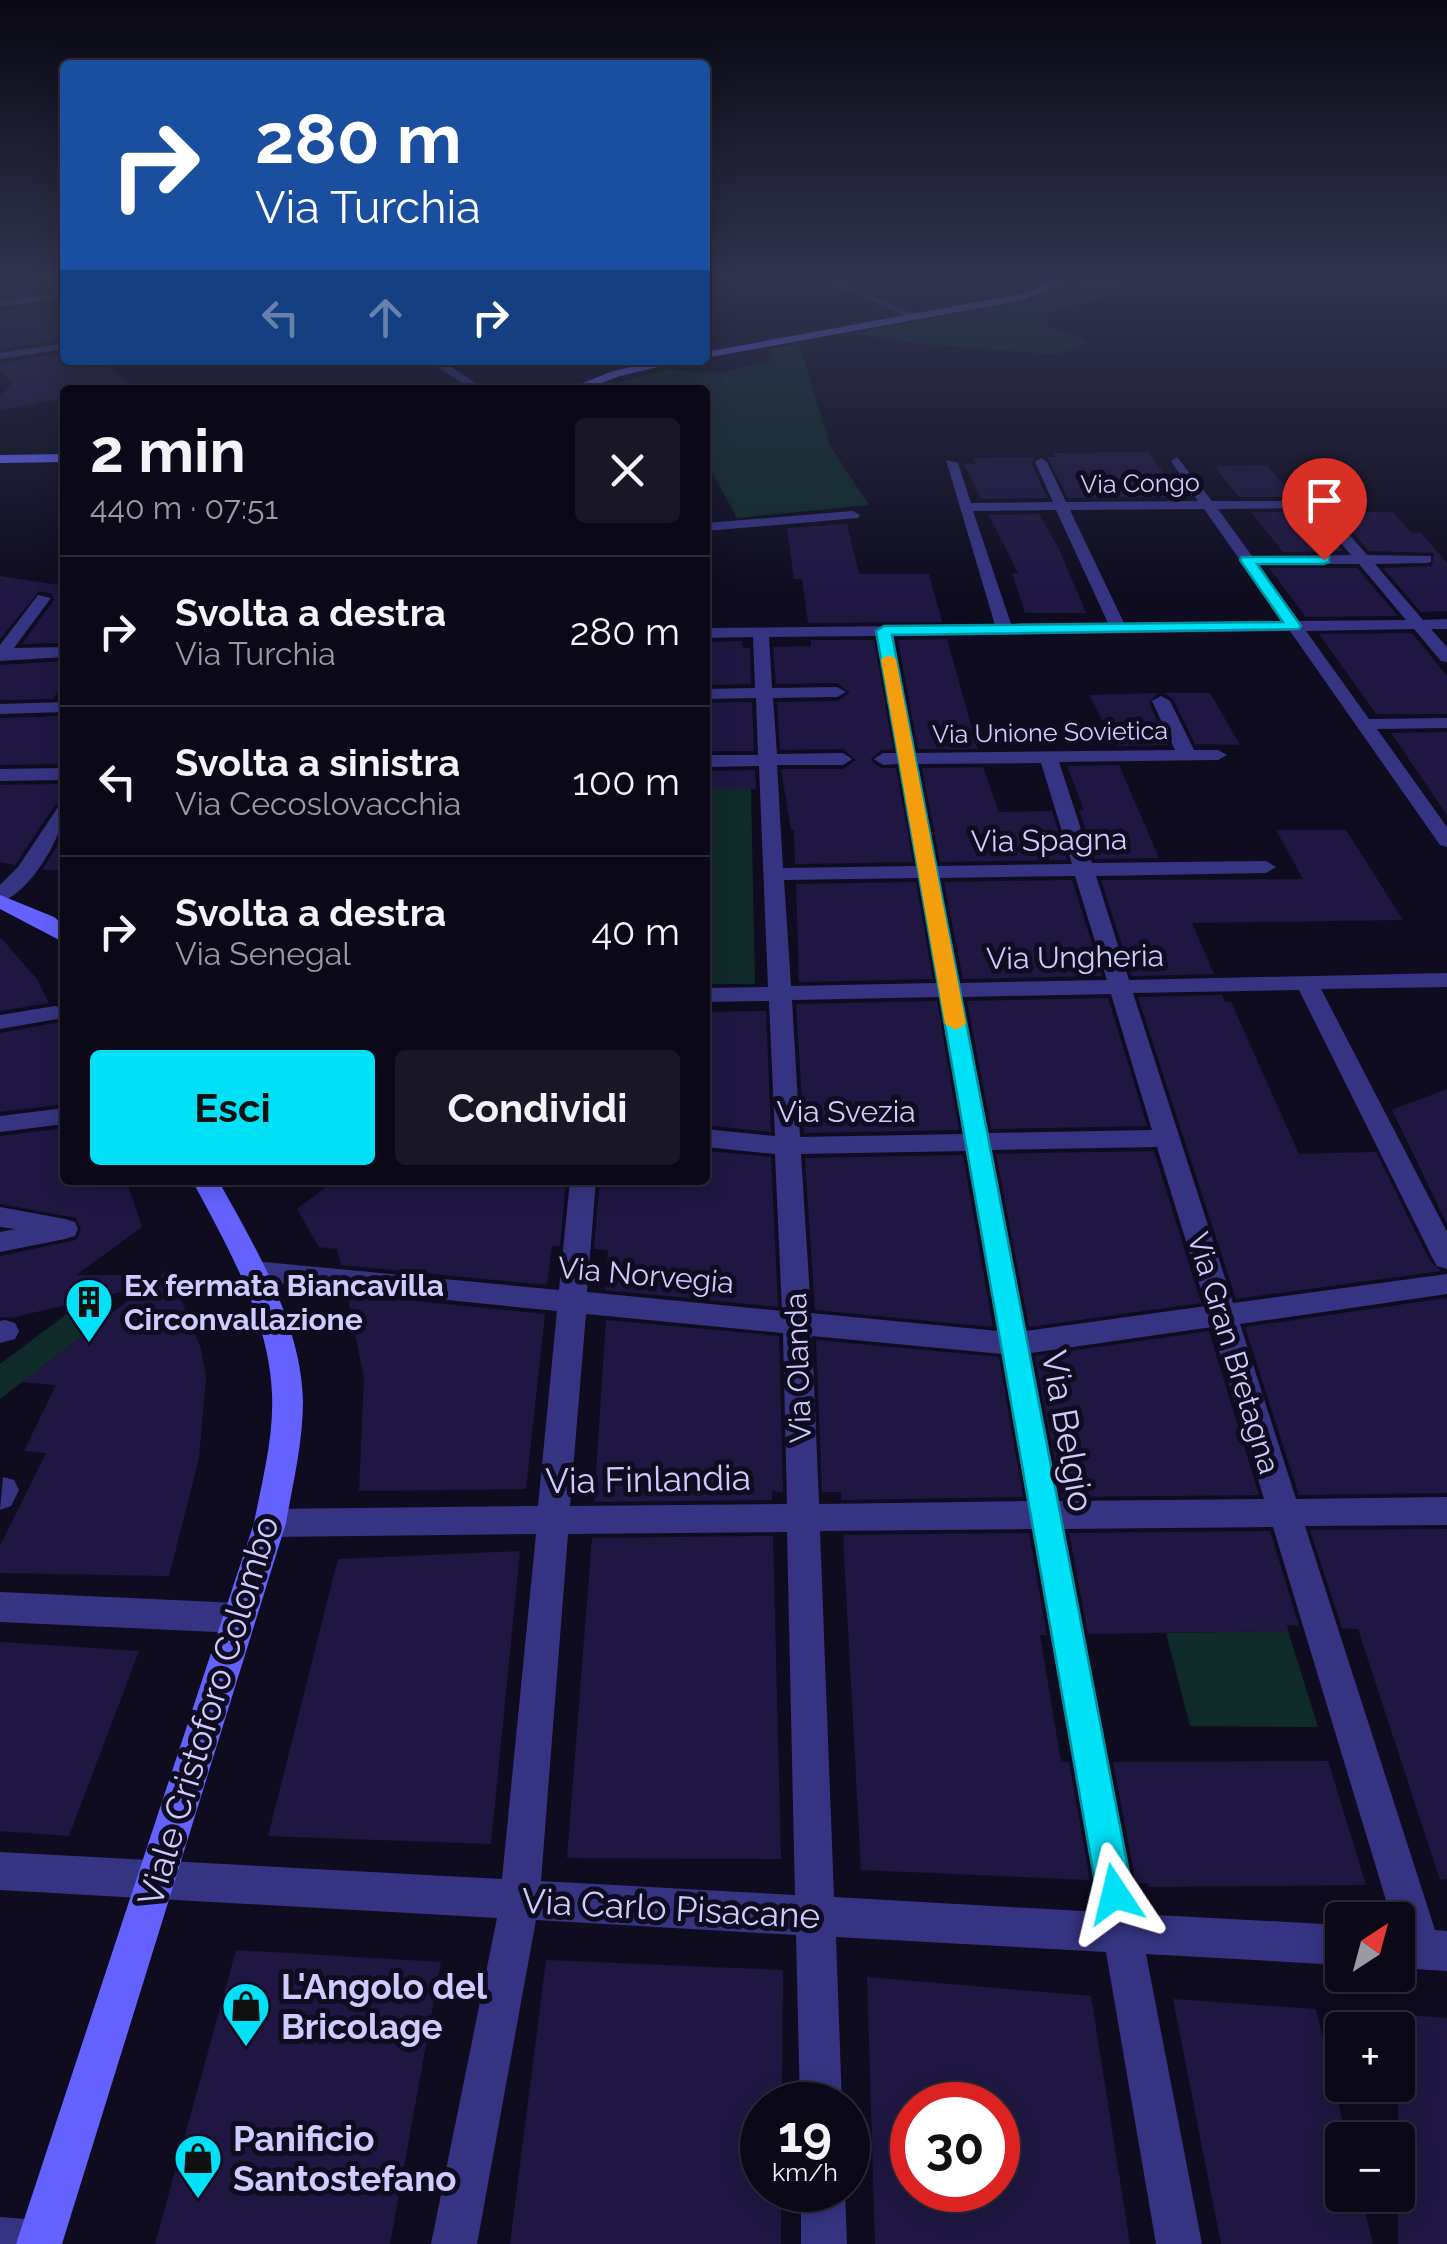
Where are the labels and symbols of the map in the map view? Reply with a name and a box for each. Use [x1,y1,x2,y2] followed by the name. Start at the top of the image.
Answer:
[1282,458,1367,561] pin
[1080,467,1200,499] street label: Via Congo
[932,715,1168,749] street label: Via Unione Sovietica
[971,821,1127,859] street label: Via Spagna
[986,938,1164,976] street label: Via Ungheria
[776,1094,916,1129] street label: Via Svezia
[1181,1228,1287,1478] street label: Via Gran Bretagna
[556,1250,736,1300] street label: Via Norvegia
[124,1268,444,1337] place label: Ex fermata Biancavilla Circonvallazione
[63,1276,115,1344] building icon: Ex fermata Biancavilla Circonvallazione
[778,1292,818,1444] street label: Via Olanda
[1034,1347,1102,1515] street label: Via Belgio
[545,1457,751,1501] street label: Via Finlandia
[129,1511,287,1911] street label: Viale Cristoforo Colombo
[1063,1842,1167,1946] position arrow
[521,1880,821,1936] street label: Via Carlo Pisacane
[1325,1902,1415,1992] north arrow
[281,1966,488,2047] place label: L'Angolo del Bricolage
[220,1980,272,2048] shop icon: L'Angolo del Bricolage
[890,2082,1020,2212] speed limit sign: 30
[233,2118,456,2199] place label: Panificio Santostefano
[172,2132,224,2200] shop icon: Panificio Santostefano

